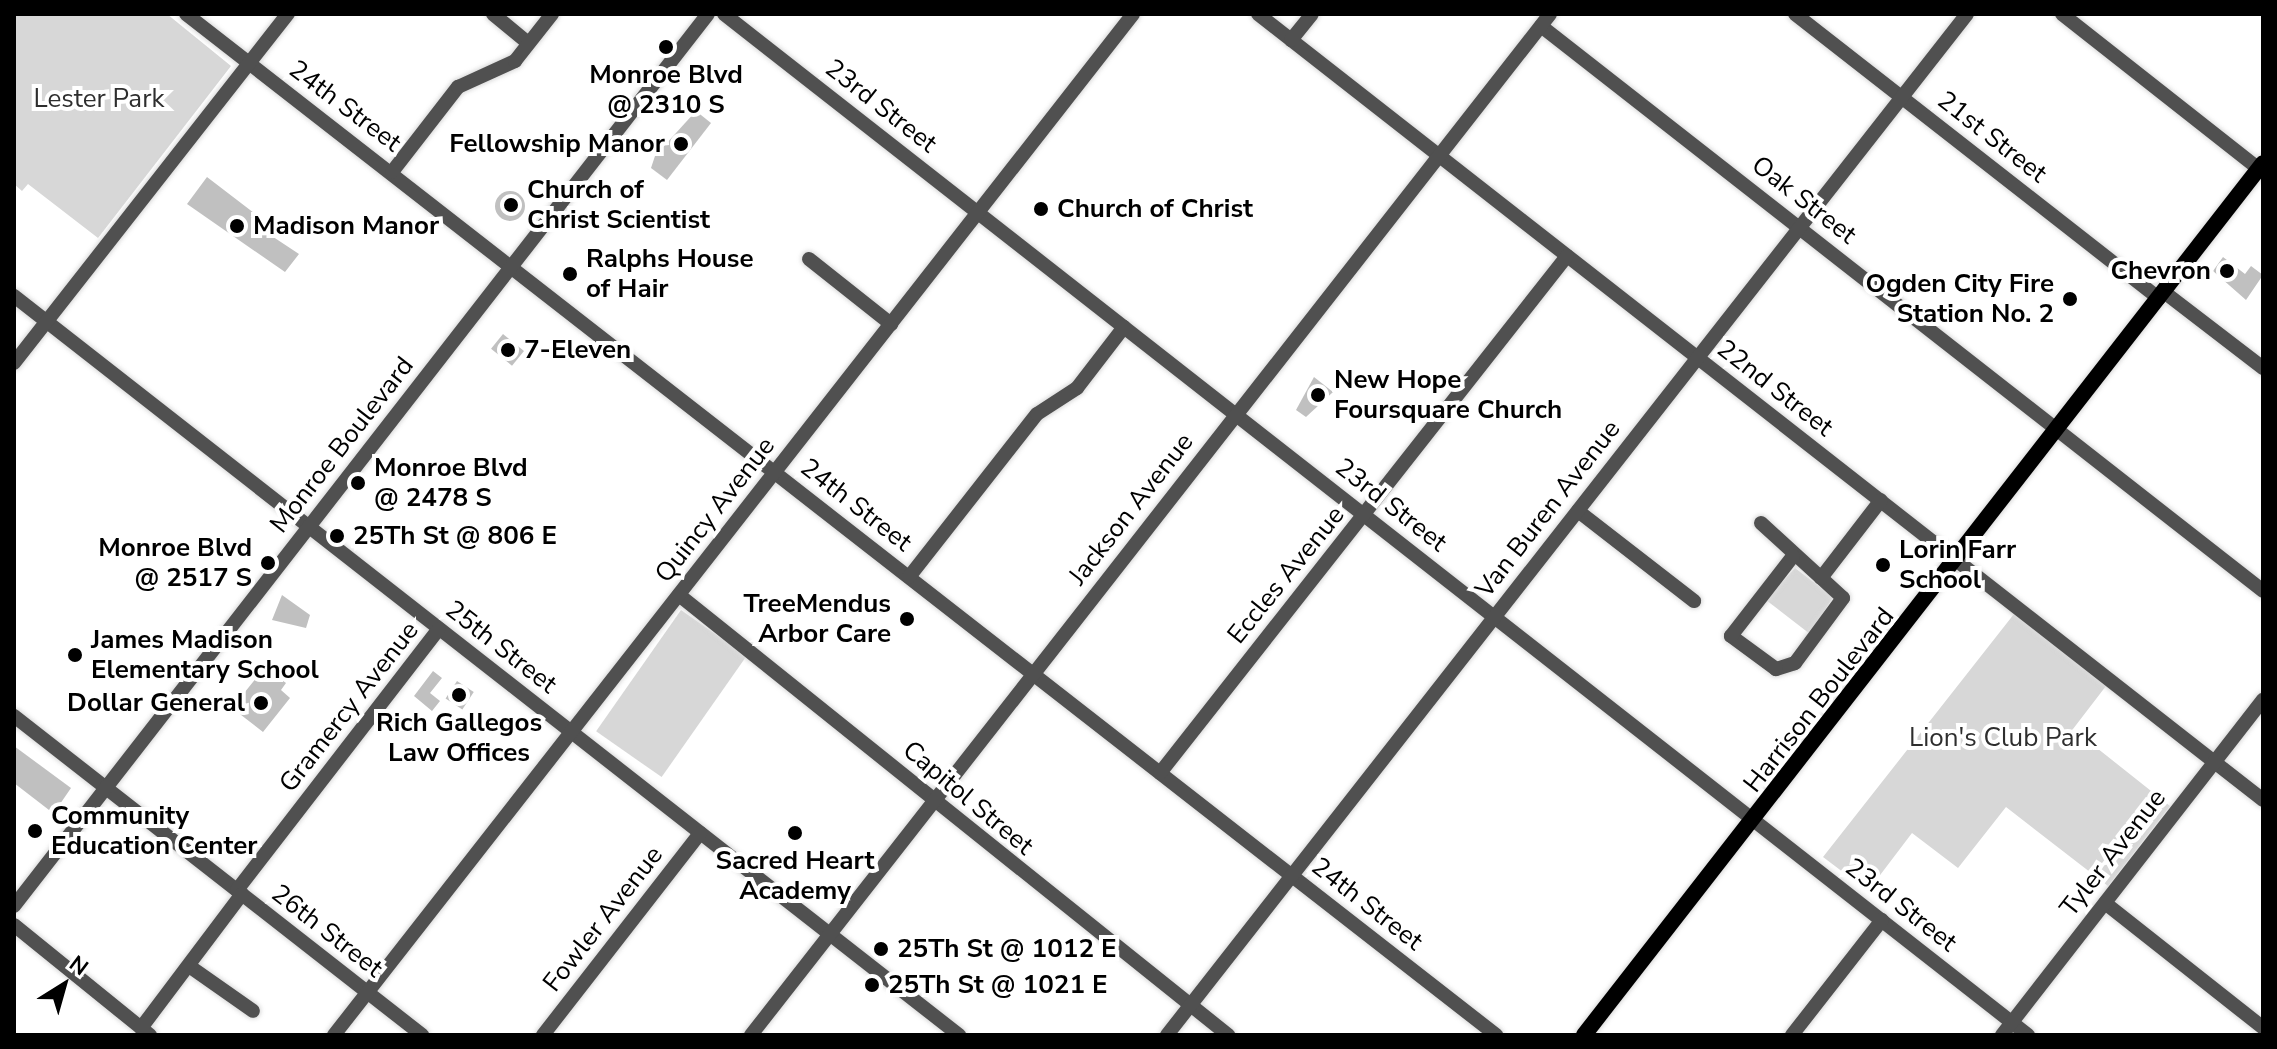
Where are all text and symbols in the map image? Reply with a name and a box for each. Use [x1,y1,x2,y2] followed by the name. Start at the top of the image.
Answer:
[657,38,675,56] marker: Monroe Blvd @ 2310 S
[819,53,943,159] street label: 23rd Street
[283,54,407,158] street label: 24th Street
[589,59,743,120] place label: Monroe Blvd @ 2310 S
[34,83,164,115] park label: Lester Park
[1931,85,2053,189] street label: 21st Street
[449,128,665,160] place label: Fellowship Manor
[672,135,690,153] marker: Fellowship Manor
[1745,149,1863,251] street label: Oak Street
[527,174,710,236] place label: Church of Christ Scientist
[1057,193,1253,225] place label: Church of Christ
[502,196,520,214] marker: Church of Christ Scientist
[1032,200,1050,218] marker: Church of Christ
[253,210,439,242] place label: Madison Manor
[228,217,246,235] marker: Madison Manor
[586,243,754,304] place label: Ralphs House of Hair
[2110,255,2211,287] place label: Chevron
[2218,262,2236,280] marker: Chevron
[561,265,579,283] marker: Ralphs House of Hair
[1865,268,2054,330] place label: Ogden City Fire Station No. 2
[2061,290,2079,308] marker: Ogden City Fire Station No. 2
[1711,333,1839,443] street label: 22nd Street
[524,334,631,366] place label: 7-Eleven
[499,341,517,359] marker: 7-Eleven
[264,351,420,539] street label: Monroe Boulevard
[1334,364,1562,426] place label: New Hope Foursquare Church
[1309,386,1327,404] marker: New Hope Foursquare Church
[1469,414,1627,604] street label: Van Buren Avenue
[1062,427,1200,591] street label: Jackson Avenue
[649,431,781,589] street label: Quincy Avenue
[374,452,528,514] place label: Monroe Blvd @ 2478 S
[794,452,918,558] street label: 24th Street
[1329,452,1453,558] street label: 23rd Street
[349,474,367,492] marker: Monroe Blvd @ 2478 S
[1221,500,1351,650] street label: Eccles Avenue
[353,520,557,552] place label: 25Th St @ 806 E
[328,527,346,545] marker: 25Th St @ 806 E
[98,532,252,594] place label: Monroe Blvd @ 2517 S
[1899,534,2016,596] place label: Lorin Farr School
[259,554,277,572] marker: Monroe Blvd @ 2517 S
[1874,556,1892,574] marker: Lorin Farr School
[744,588,891,650] place label: TreeMendus Arbor Care
[439,594,563,700] street label: 25th Street
[1737,601,1901,799] street label: Harrison Boulevard
[898,610,916,628] marker: TreeMendus Arbor Care
[273,616,425,798] street label: Gramercy Avenue
[91,624,319,686] place label: James Madison Elementary School
[66,646,84,664] marker: James Madison Elementary School
[450,686,468,704] marker: Rich Gallegos Law Offices
[67,687,245,719] place label: Dollar General
[252,694,270,712] marker: Dollar General
[376,707,542,768] place label: Rich Gallegos Law Offices
[1909,722,2097,754] park label: Lion's Club Park
[896,734,1040,862] street label: Capitol Street
[2054,783,2172,923] street label: Tyler Avenue
[51,800,258,862] place label: Community Education Center
[26,822,44,840] marker: Community Education Center
[786,824,804,842] marker: Sacred Heart Academy
[537,840,669,998] street label: Fowler Avenue
[716,845,874,906] place label: Sacred Heart Academy
[1305,851,1429,957] street label: 24th Street
[1839,852,1963,958] street label: 23rd Street
[265,878,389,984] street label: 26th Street
[897,933,1117,965] place label: 25Th St @ 1012 E
[872,940,890,958] marker: 25Th St @ 1012 E
[24,945,104,1025] north arrow
[63,949,94,983] text: N
[888,969,1108,1001] place label: 25Th St @ 1021 E
[863,976,881,994] marker: 25Th St @ 1021 E

